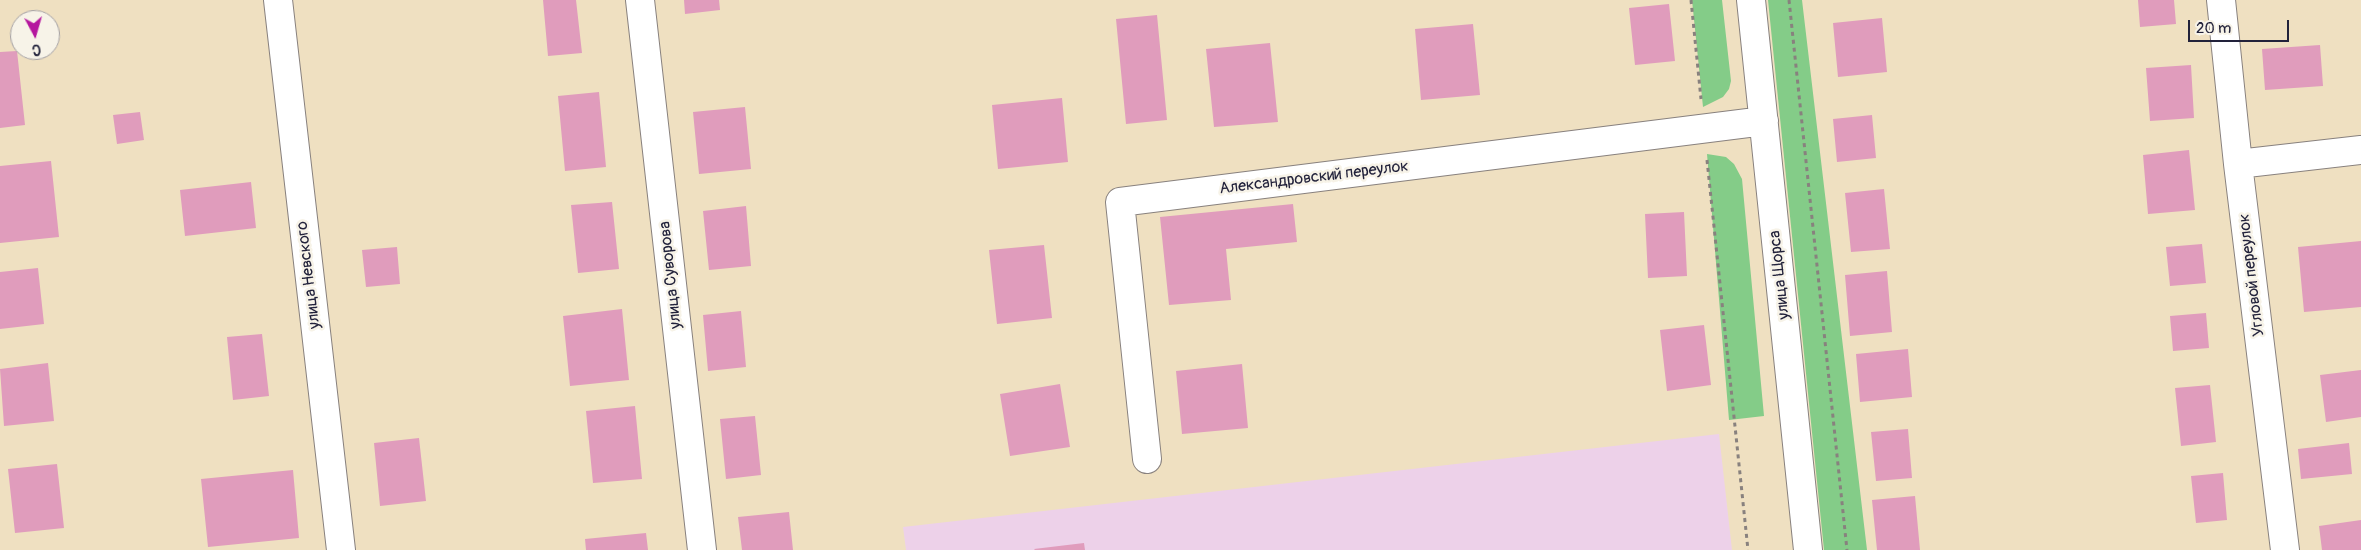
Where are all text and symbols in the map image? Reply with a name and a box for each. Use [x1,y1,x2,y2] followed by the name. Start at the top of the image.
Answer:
[10,10,60,60] north arrow
[2191,10,2292,42] scale bar
[2196,19,2231,38] text: 20 m
[31,41,42,58] text: С
[1218,157,1410,199] street label: Александровский переулок
[2235,213,2269,337] street label: Угловой переулок
[293,220,325,330] street label: улица Невского
[656,220,686,330] street label: улица Суворова
[1766,230,1794,320] street label: улица Щорса

